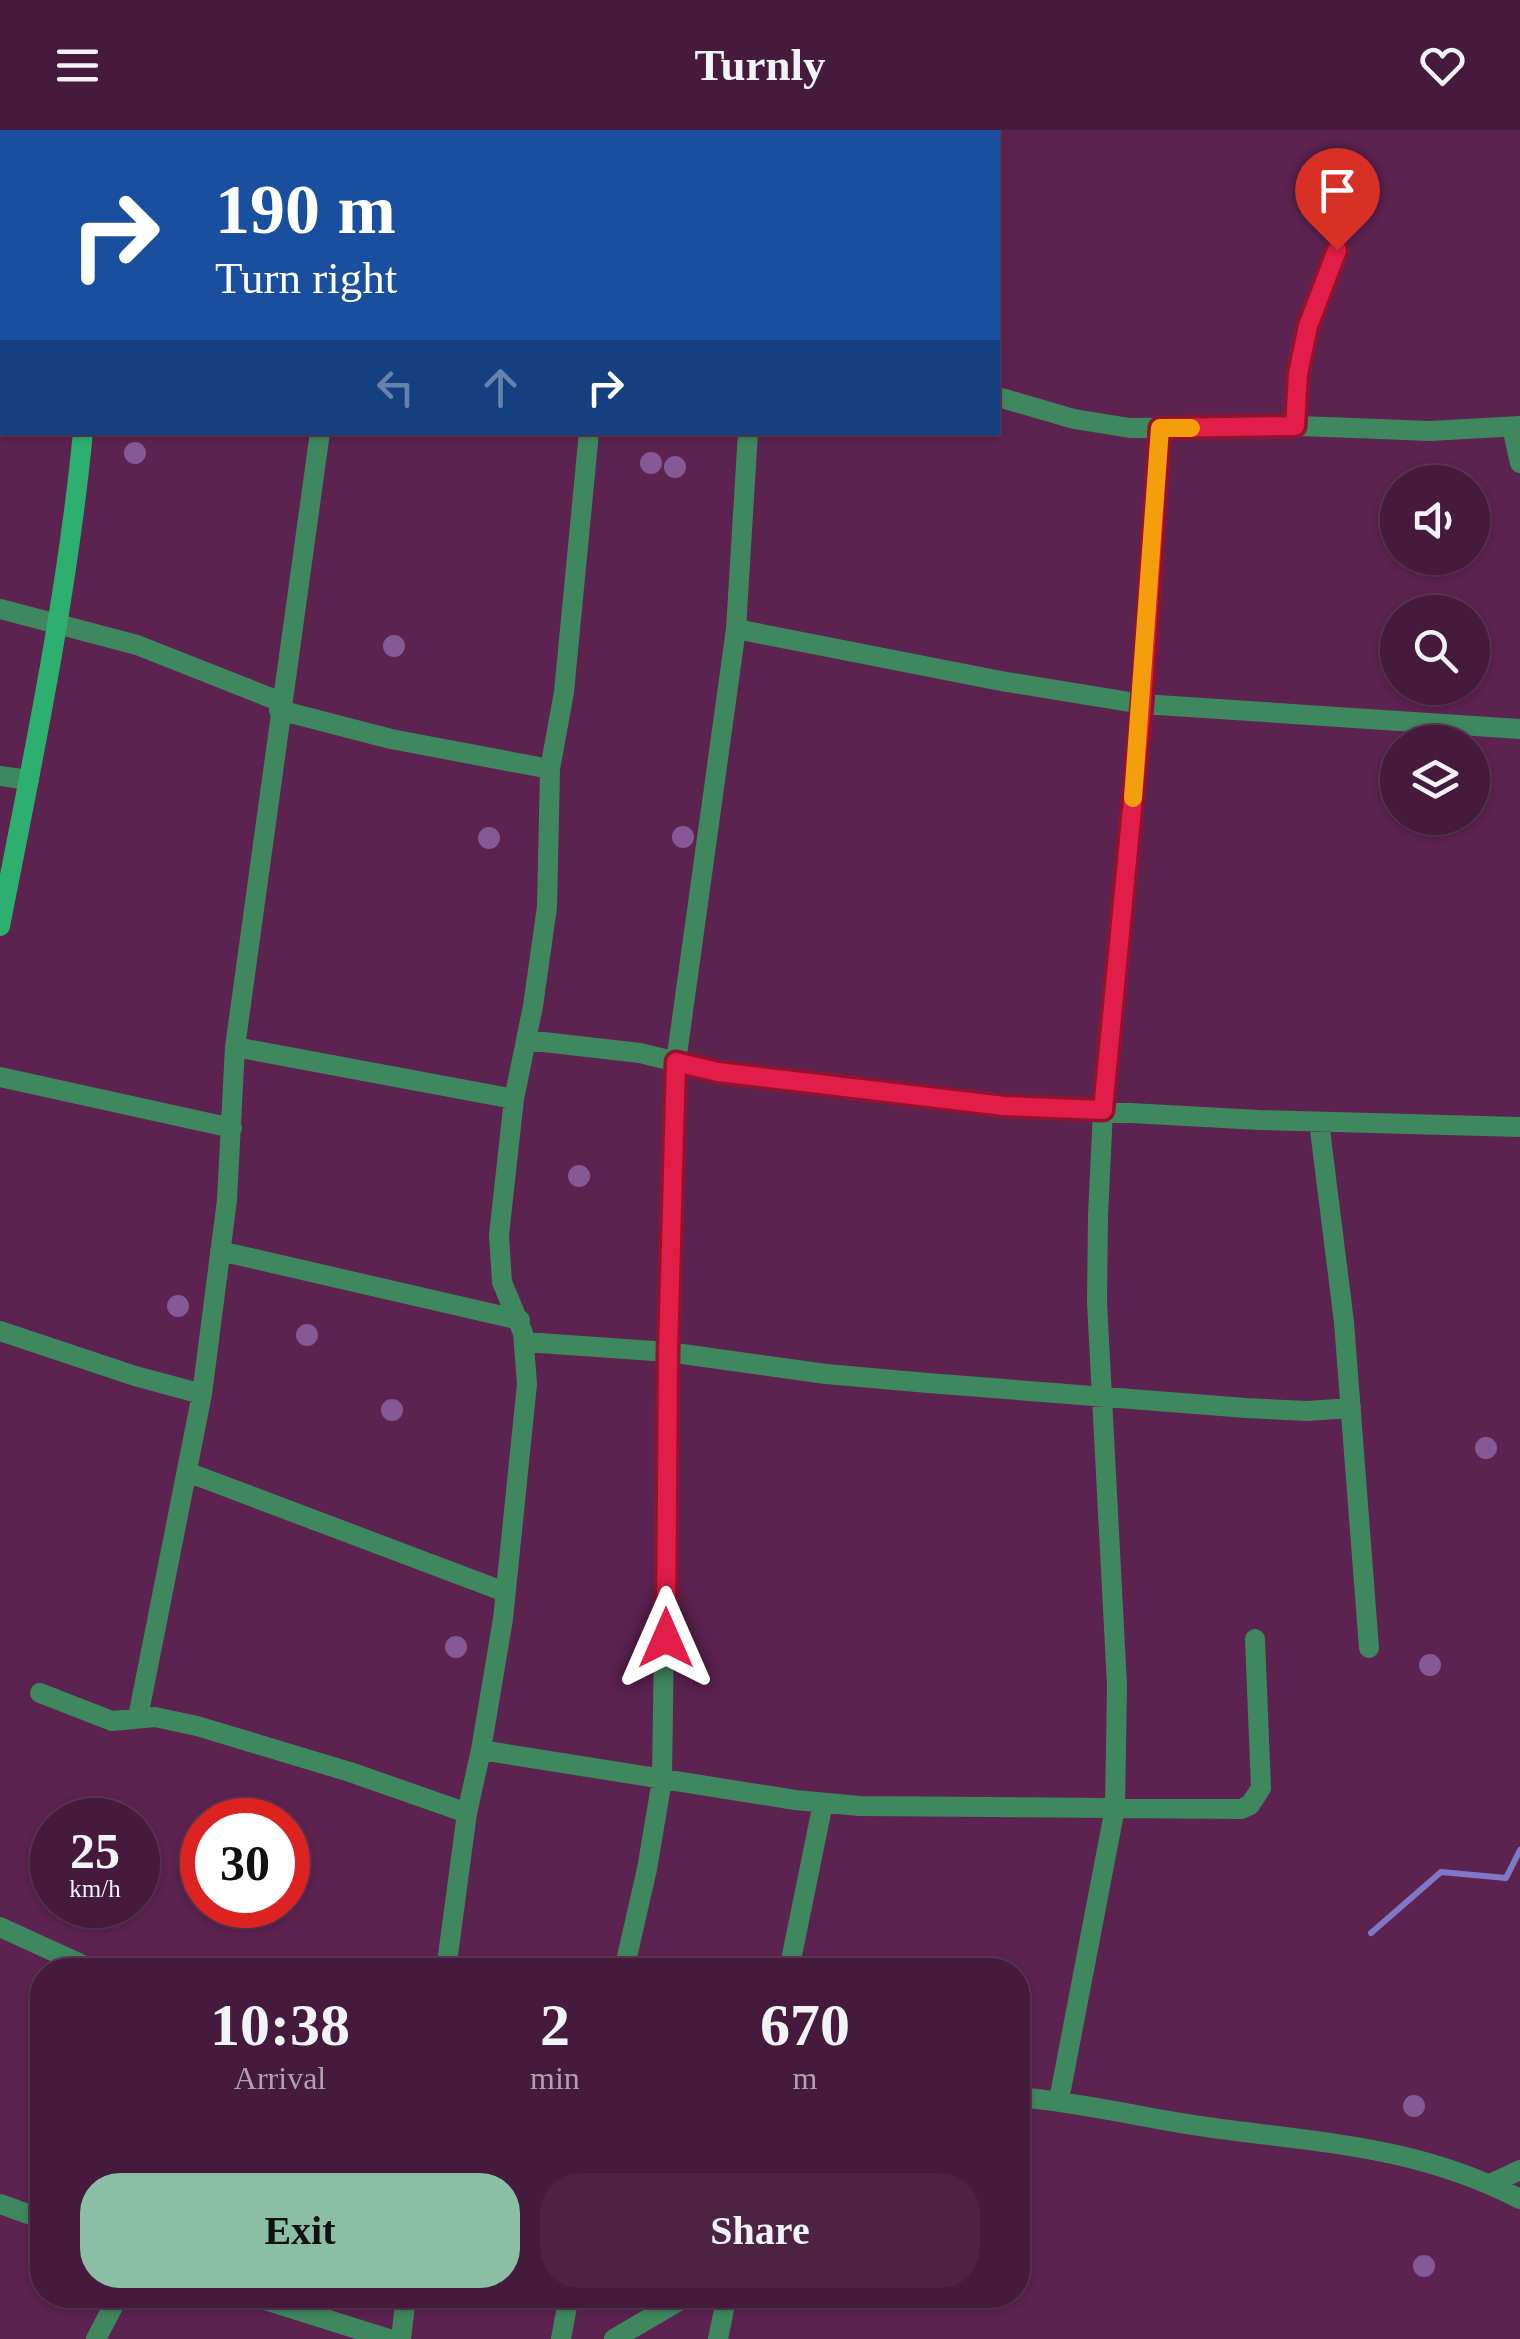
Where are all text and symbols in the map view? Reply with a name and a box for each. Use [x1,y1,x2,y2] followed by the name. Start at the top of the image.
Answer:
[50,38,105,93] icon: menu
[1415,38,1470,93] icon: heart
[695,40,825,90] text: Turnly
[1295,148,1380,251] pin
[1310,163,1365,218] icon: arrive
[50,170,180,300] icon: right
[215,171,396,248] text: 190 m
[215,253,397,303] text: Turn right
[368,360,423,415] icon: left
[473,360,528,415] icon: ahead
[578,360,633,415] icon: right
[1380,465,1490,835] map controls
[1380,465,1490,575] button: sound
[1380,595,1490,705] button: search
[1380,725,1490,835] button: layers
[614,1586,718,1690] position arrow
[180,1798,310,1928] speed limit sign: 30
[70,1823,120,1879] text: 25
[69,1875,121,1902] text: km/h
[210,1992,350,2058] text: 10:38
[540,1992,570,2058] text: 2
[760,1992,850,2058] text: 670
[234,2060,326,2096] text: Arrival
[530,2060,580,2096] text: min
[792,2060,817,2096] text: m
[80,2173,520,2288] button: Exit
[540,2173,980,2288] button: Share

